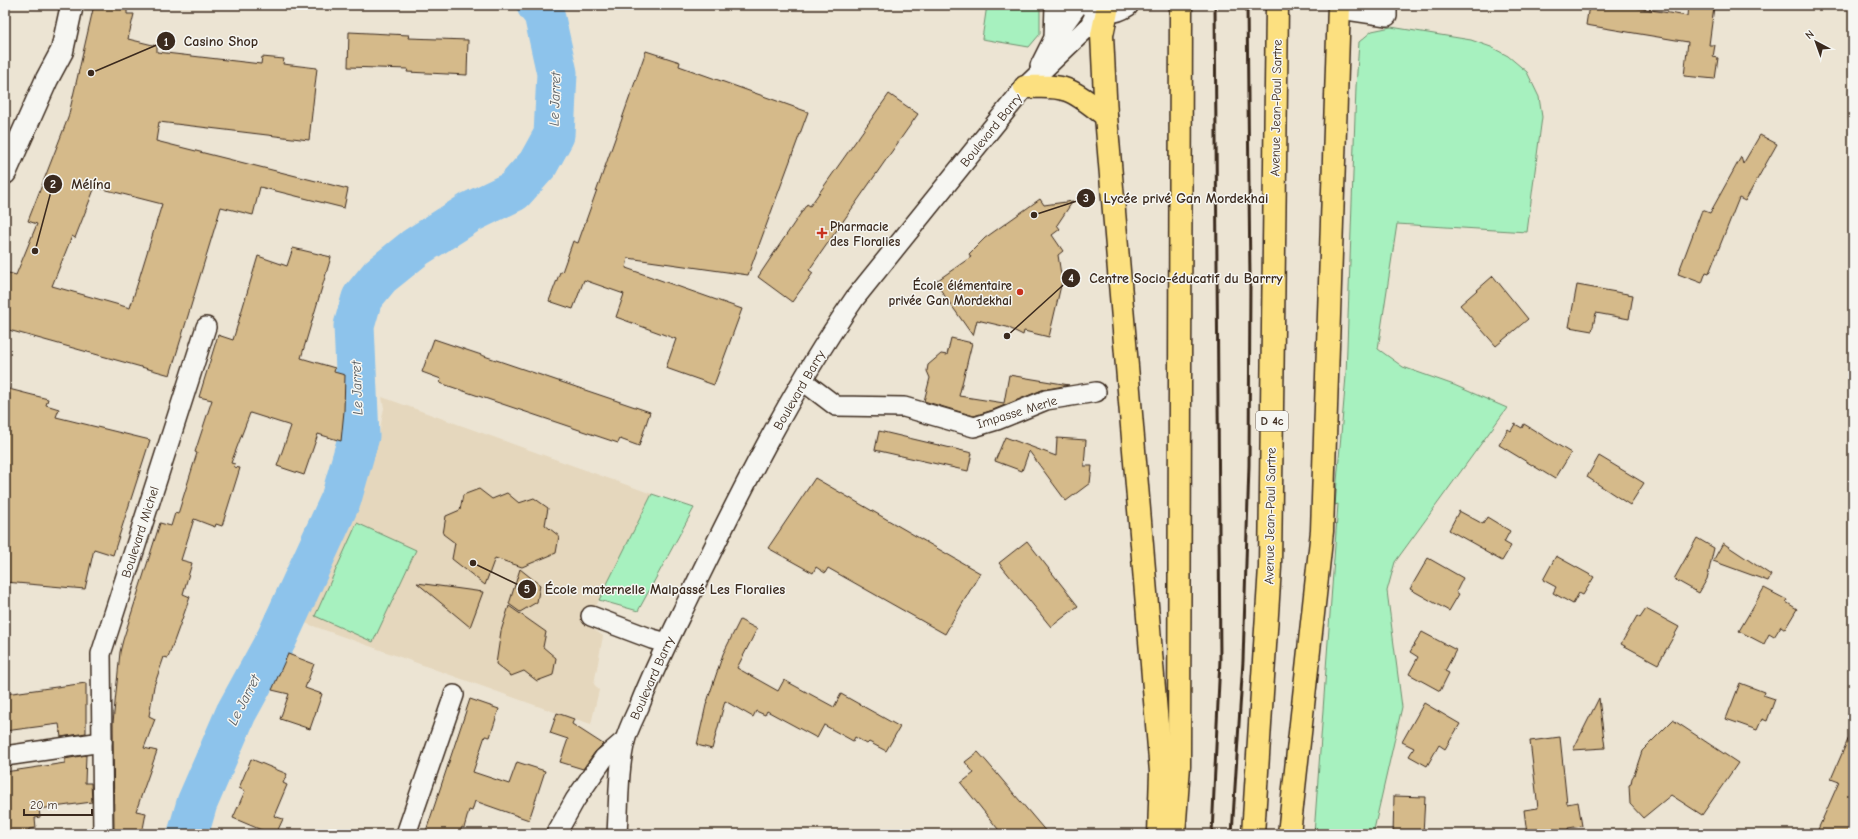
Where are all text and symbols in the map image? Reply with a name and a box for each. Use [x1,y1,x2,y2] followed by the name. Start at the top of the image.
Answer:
[1796,22,1836,62] north arrow
[156,28,267,54] callout: Casino Shop
[1803,28,1817,42] text: N
[184,33,258,50] text: Casino Shop
[164,35,169,49] text: 1
[1267,39,1285,177] street label: Avenue Jean-Paul Sartre
[546,70,564,126] water label: Le Jarret
[957,90,1025,170] street label: Boulevard Barry
[43,171,118,197] callout: Mélína
[71,176,111,193] text: Mélína
[50,177,56,191] text: 2
[1076,185,1276,211] callout: Lycée privé Gan Mordekhai
[1104,190,1268,207] text: Lycée privé Gan Mordekhai
[1083,191,1089,205] text: 3
[830,219,901,249] place label: Pharmacie des Floralies
[817,228,827,238] marker: Pharmacie des Floralies
[1061,265,1291,291] callout: Centre Socio-éducatif du Barrry
[1089,270,1283,287] text: Centre Socio-éducatif du Barrry
[1068,271,1074,285] text: 4
[888,277,1013,308] place label: École élémentaire privée Gan Mordekhai
[1015,287,1025,297] marker: École élémentaire privée Gan Mordekhai
[770,347,828,433] street label: Boulevard Barry
[348,359,366,415] water label: Le Jarret
[975,393,1059,431] street label: Impasse Merle
[1256,411,1288,431] road number: D 4c
[1261,447,1279,585] street label: Avenue Jean-Paul Sartre
[118,484,162,580] street label: Boulevard Michel
[517,576,793,602] callout: École maternelle Malpassé Les Floralies
[545,581,785,598] text: École maternelle Malpassé Les Floralies
[524,582,530,596] text: 5
[627,634,677,722] street label: Boulevard Barry
[224,671,265,728] water label: Le Jarret
[24,791,92,817] scale bar
[30,798,58,812] text: 20 m

